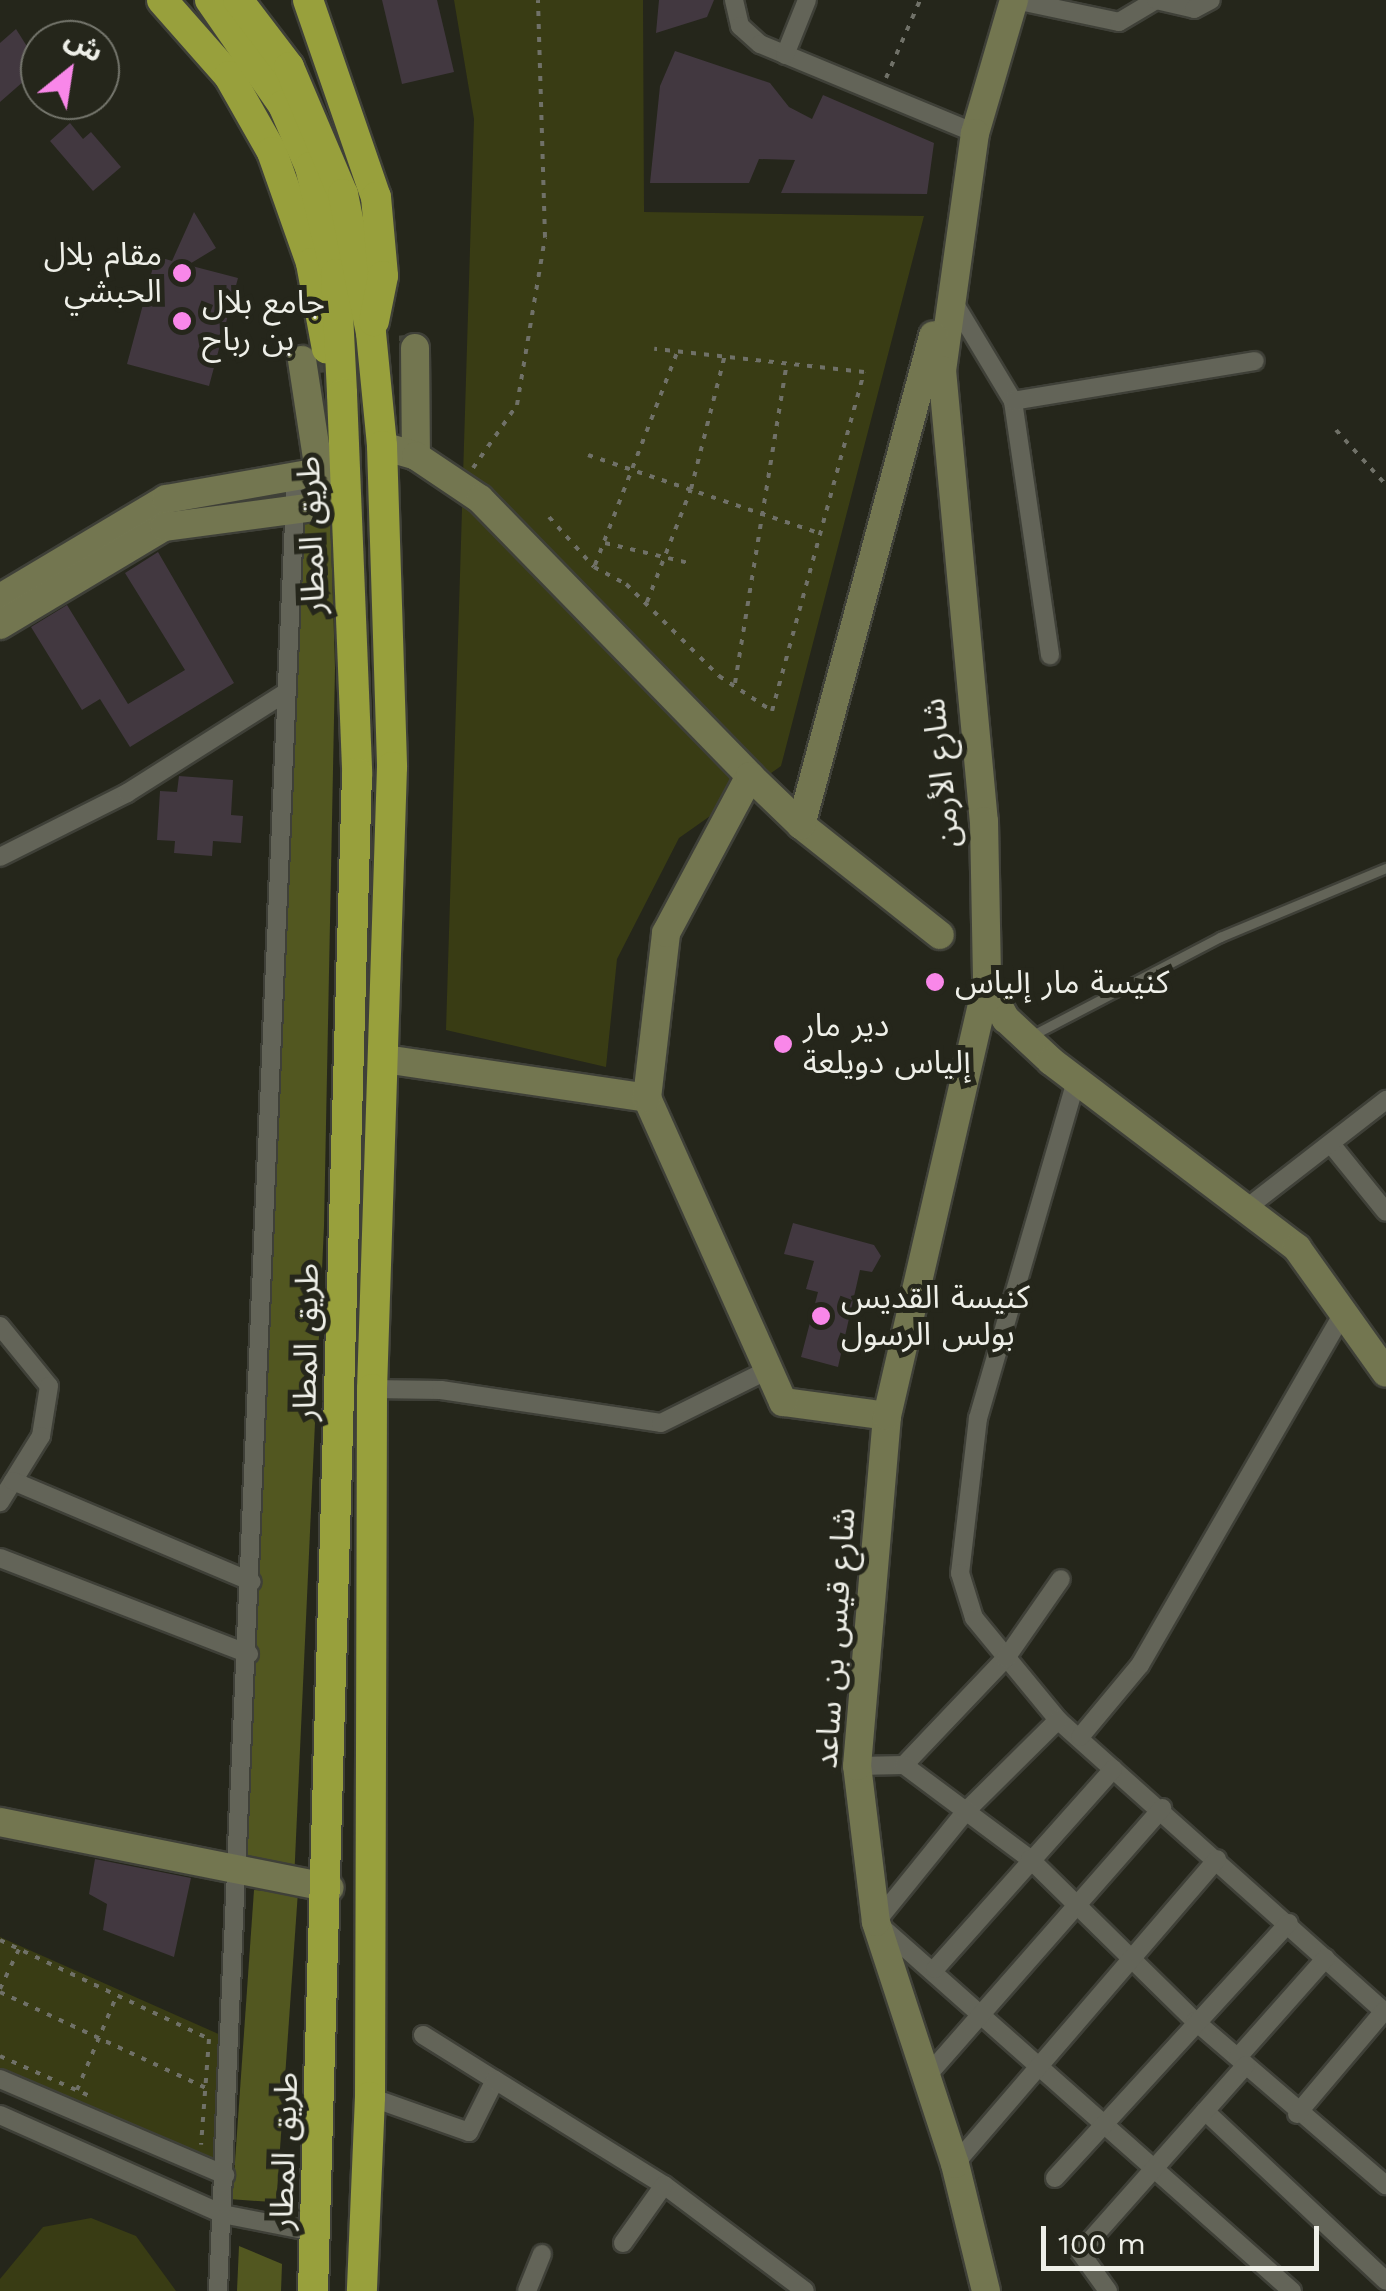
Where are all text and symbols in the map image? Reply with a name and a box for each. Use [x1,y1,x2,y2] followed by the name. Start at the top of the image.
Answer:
[20,20,120,120] north arrow
[59,21,109,69] text: ش
[44,236,162,311] place label: مقام بلال الحبشي
[171,262,193,284] marker: مقام بلال الحبشي
[202,284,325,359] place label: جامع بلال بن رباح
[171,310,193,332] marker: جامع بلال بن رباح
[289,455,333,615] street label: طريق المطار
[914,696,968,850] street label: شارع الأرمن
[955,963,1169,1001] place label: كنيسة مار إلياس
[924,971,946,993] marker: كنيسة مار إلياس
[803,1007,971,1082] place label: دير مار إلياس دويلعة
[772,1033,794,1055] marker: دير مار إلياس دويلعة
[285,1263,327,1421] street label: طريق المطار
[841,1279,1030,1354] place label: كنيسة القديس بولس الرسول
[810,1305,832,1327] marker: كنيسة القديس بولس الرسول
[807,1506,863,1770] street label: شارع قيس بن ساعد
[262,2071,306,2231] street label: طريق المطار
[1046,2206,1324,2268] scale bar
[1058,2226,1146,2261] text: 100 m

